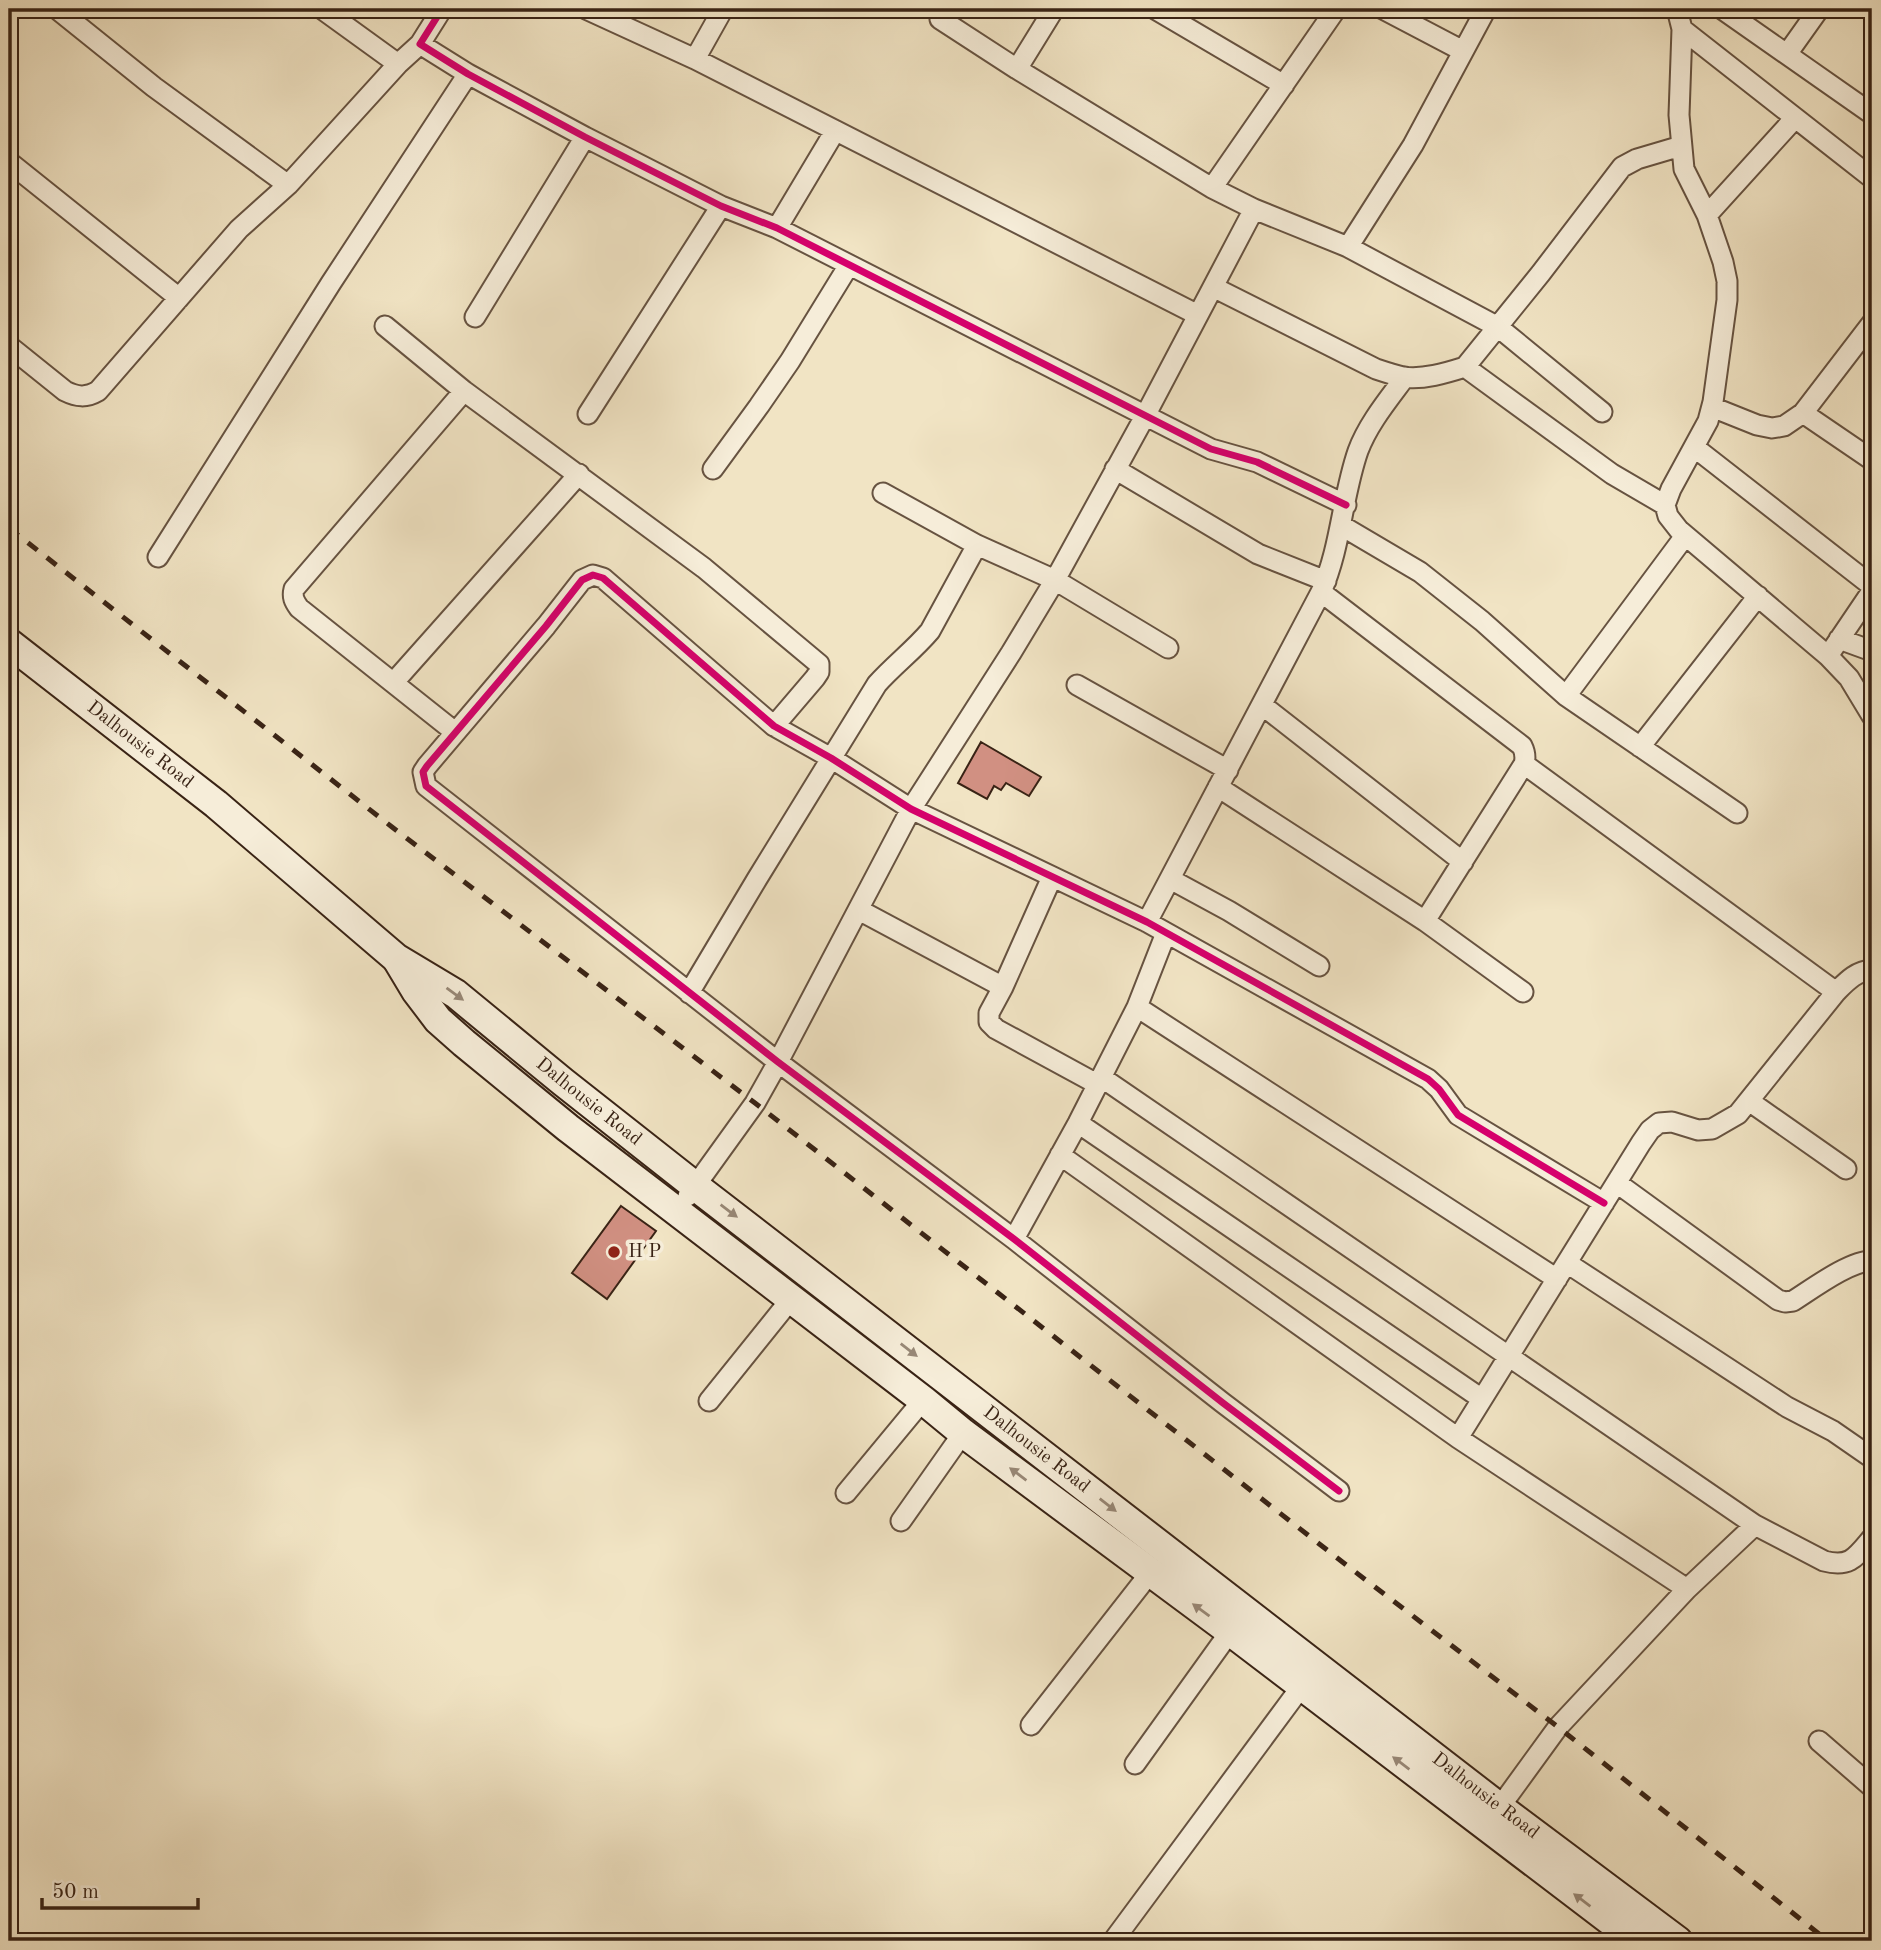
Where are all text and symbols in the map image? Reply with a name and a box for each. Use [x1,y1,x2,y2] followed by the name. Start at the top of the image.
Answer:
[83,698,197,792] street label: Dalhousie Road
[446,986,464,1000] one-way arrow
[532,1054,645,1149] street label: Dalhousie Road
[720,1204,738,1218] one-way arrow
[628,1243,661,1262] place label: H P
[606,1244,622,1260] marker: H P
[900,1342,918,1357] one-way arrow
[979,1403,1093,1497] street label: Dalhousie Road
[1009,1468,1027,1482] one-way arrow
[1099,1497,1117,1511] one-way arrow
[1192,1603,1210,1618] one-way arrow
[1428,1749,1542,1843] street label: Dalhousie Road
[1392,1757,1410,1771] one-way arrow
[42,1866,198,1910] scale bar
[52,1882,99,1903] text: 50 m
[1574,1893,1592,1908] one-way arrow

